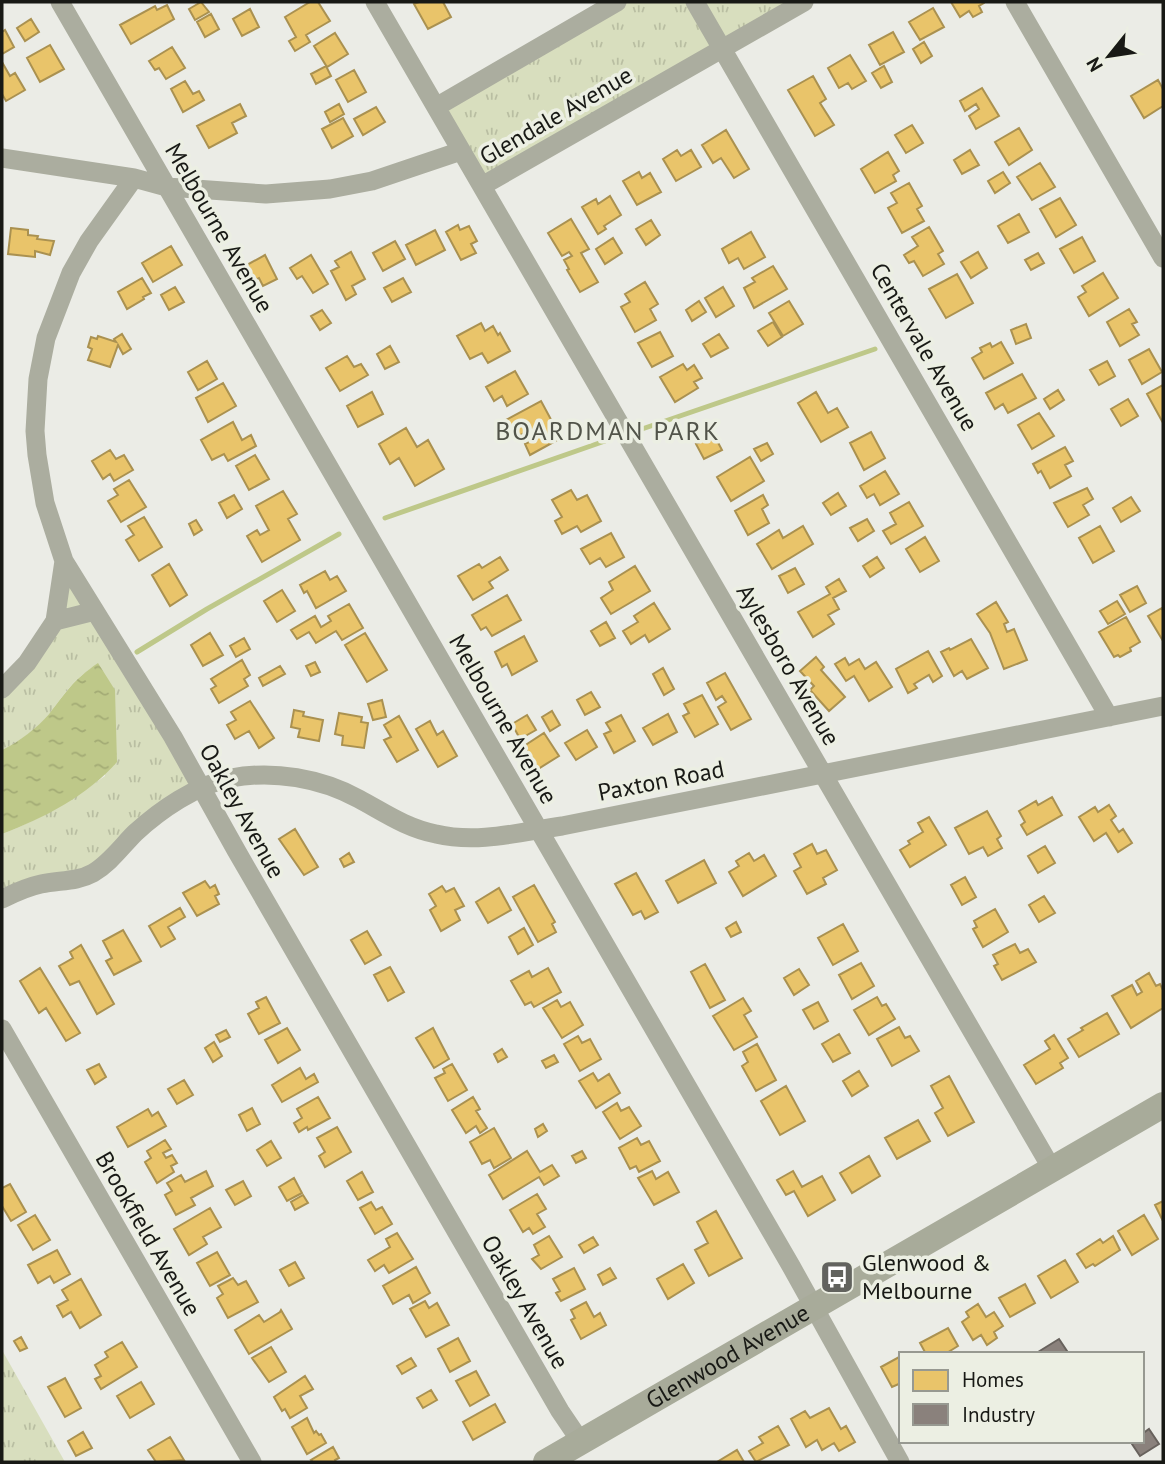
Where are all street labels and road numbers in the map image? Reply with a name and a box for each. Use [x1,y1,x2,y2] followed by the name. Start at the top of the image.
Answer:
[474,59,638,172] street label: Glendale Avenue
[158,137,281,318] street label: Melbourne Avenue
[864,257,985,437] street label: Centervale Avenue
[730,579,847,751] street label: Aylesboro Avenue
[442,628,565,809] street label: Melbourne Avenue
[193,738,292,884] street label: Oakley Avenue
[595,753,727,808] street label: Paxton Road
[89,1146,208,1322] street label: Brookfield Avenue
[475,1229,576,1374] street label: Oakley Avenue
[640,1297,815,1416] street label: Glenwood Avenue

